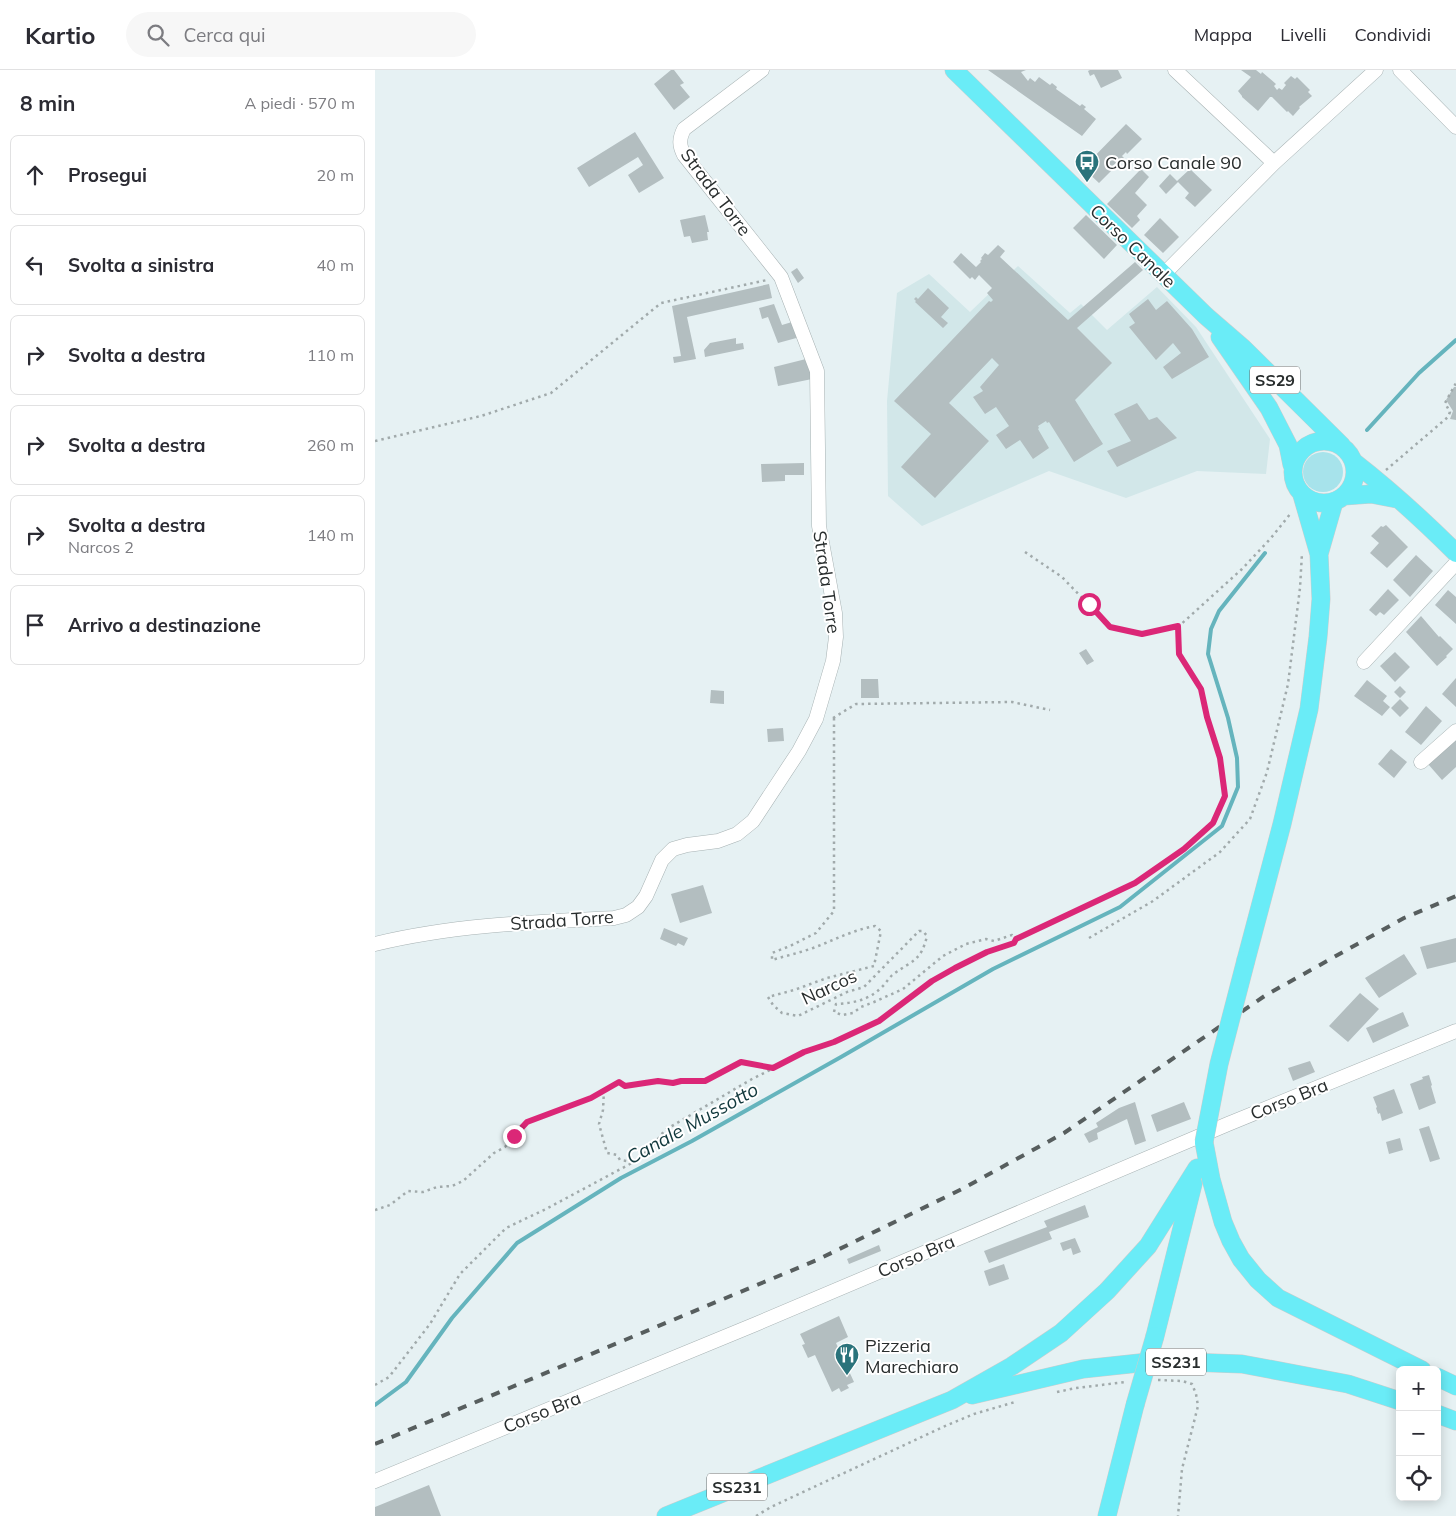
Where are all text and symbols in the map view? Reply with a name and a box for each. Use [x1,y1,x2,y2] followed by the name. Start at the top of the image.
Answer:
[126,12,476,57] search box
[25,20,96,50] text: Kartio
[144,21,172,49] icon: search
[184,23,266,47] text: Cerca qui
[1194,23,1252,46] text: Mappa
[1280,23,1326,46] text: Livelli
[1354,23,1431,46] text: Condividi
[20,90,75,116] text: 8 min
[244,93,355,113] text: A piedi · 570 m
[676,144,756,240] street label: Strada Torre
[1074,149,1100,183] bus stop icon: Corso Canale 90
[1105,151,1242,174] place label: Corso Canale 90
[21,161,49,189] icon: ahead
[68,163,147,187] text: Prosegui
[317,165,354,185] text: 20 m
[1085,199,1181,293] street label: Corso Canale
[21,251,49,279] icon: left
[68,253,214,277] text: Svolta a sinistra
[317,255,354,275] text: 40 m
[21,341,49,369] icon: right
[68,343,206,367] text: Svolta a destra
[307,345,354,365] text: 110 m
[1250,366,1300,394] road number: SS29
[21,431,49,459] icon: right
[68,433,206,457] text: Svolta a destra
[307,435,354,455] text: 260 m
[68,513,206,537] text: Svolta a destra
[21,521,49,549] icon: right
[307,525,354,545] text: 140 m
[808,529,846,635] street label: Strada Torre
[68,537,134,557] text: Narcos 2
[1078,593,1101,616] route start
[21,611,49,639] icon: arrive
[68,613,261,637] text: Arrivo a destinazione
[510,905,614,935] street label: Strada Torre
[798,964,860,1010] street label: Narcos
[1247,1073,1331,1125] street label: Corso Bra
[622,1077,762,1169] water label: Canale Mussotto
[503,1125,526,1148] route end
[874,1229,958,1283] street label: Corso Bra
[865,1334,959,1378] place label: Pizzeria Marechiaro
[834,1342,860,1376] restaurant icon: Pizzeria Marechiaro
[1146,1348,1206,1375] road number: SS231
[1396,1366,1441,1501] map controls
[1396,1366,1441,1411] button: +
[500,1386,584,1438] street label: Corso Bra
[1396,1411,1441,1456] button: −
[1396,1456,1441,1501] button: locate
[707,1474,767,1500] road number: SS231

